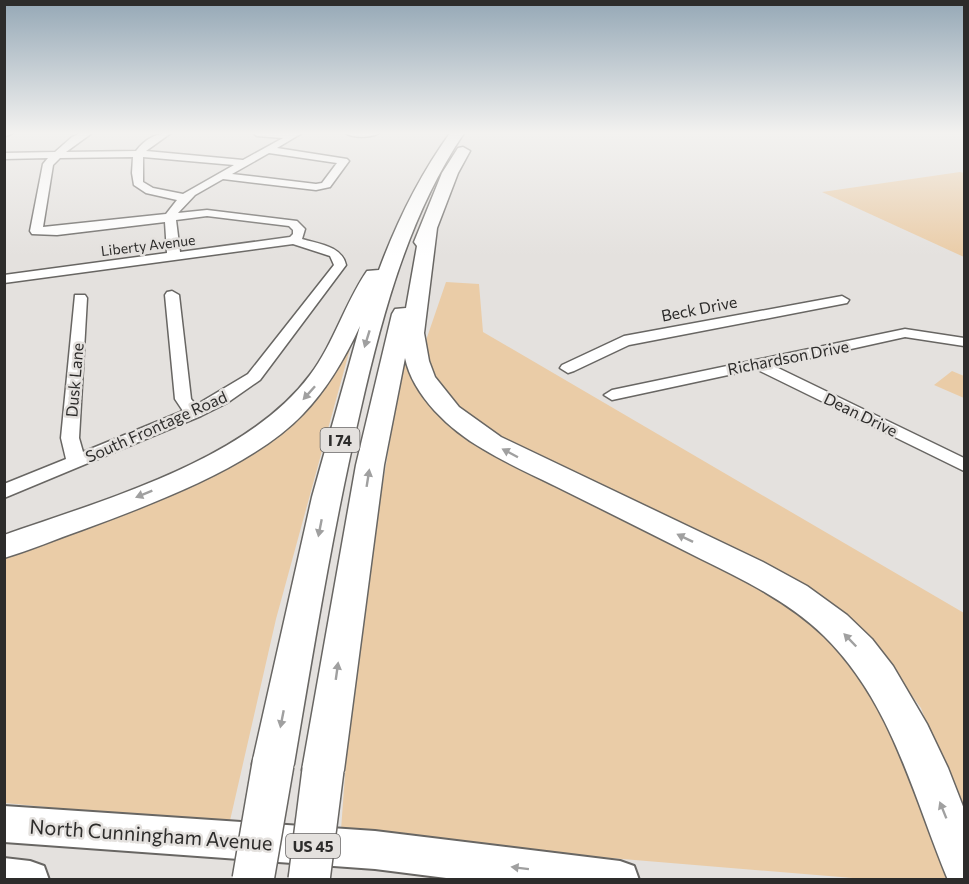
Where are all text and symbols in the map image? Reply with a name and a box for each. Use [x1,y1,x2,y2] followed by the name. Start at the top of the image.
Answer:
[100,231,196,259] street label: Liberty Avenue
[659,291,739,325] street label: Beck Drive
[362,330,371,348] one-way arrow
[726,336,850,378] street label: Richardson Drive
[61,342,87,418] street label: Dusk Lane
[302,385,316,400] one-way arrow
[82,386,230,466] street label: South Frontage Road
[821,388,901,440] street label: Dean Drive
[320,428,360,452] road number: I 74
[501,448,518,458] one-way arrow
[363,469,372,488] one-way arrow
[135,489,153,499] one-way arrow
[315,519,324,538] one-way arrow
[676,534,694,544] one-way arrow
[843,633,857,648] one-way arrow
[332,661,341,680] one-way arrow
[277,710,286,729] one-way arrow
[938,800,948,818] one-way arrow
[29,814,273,854] street label: North Cunningham Avenue
[286,834,340,858] road number: US 45
[510,863,529,872] one-way arrow

